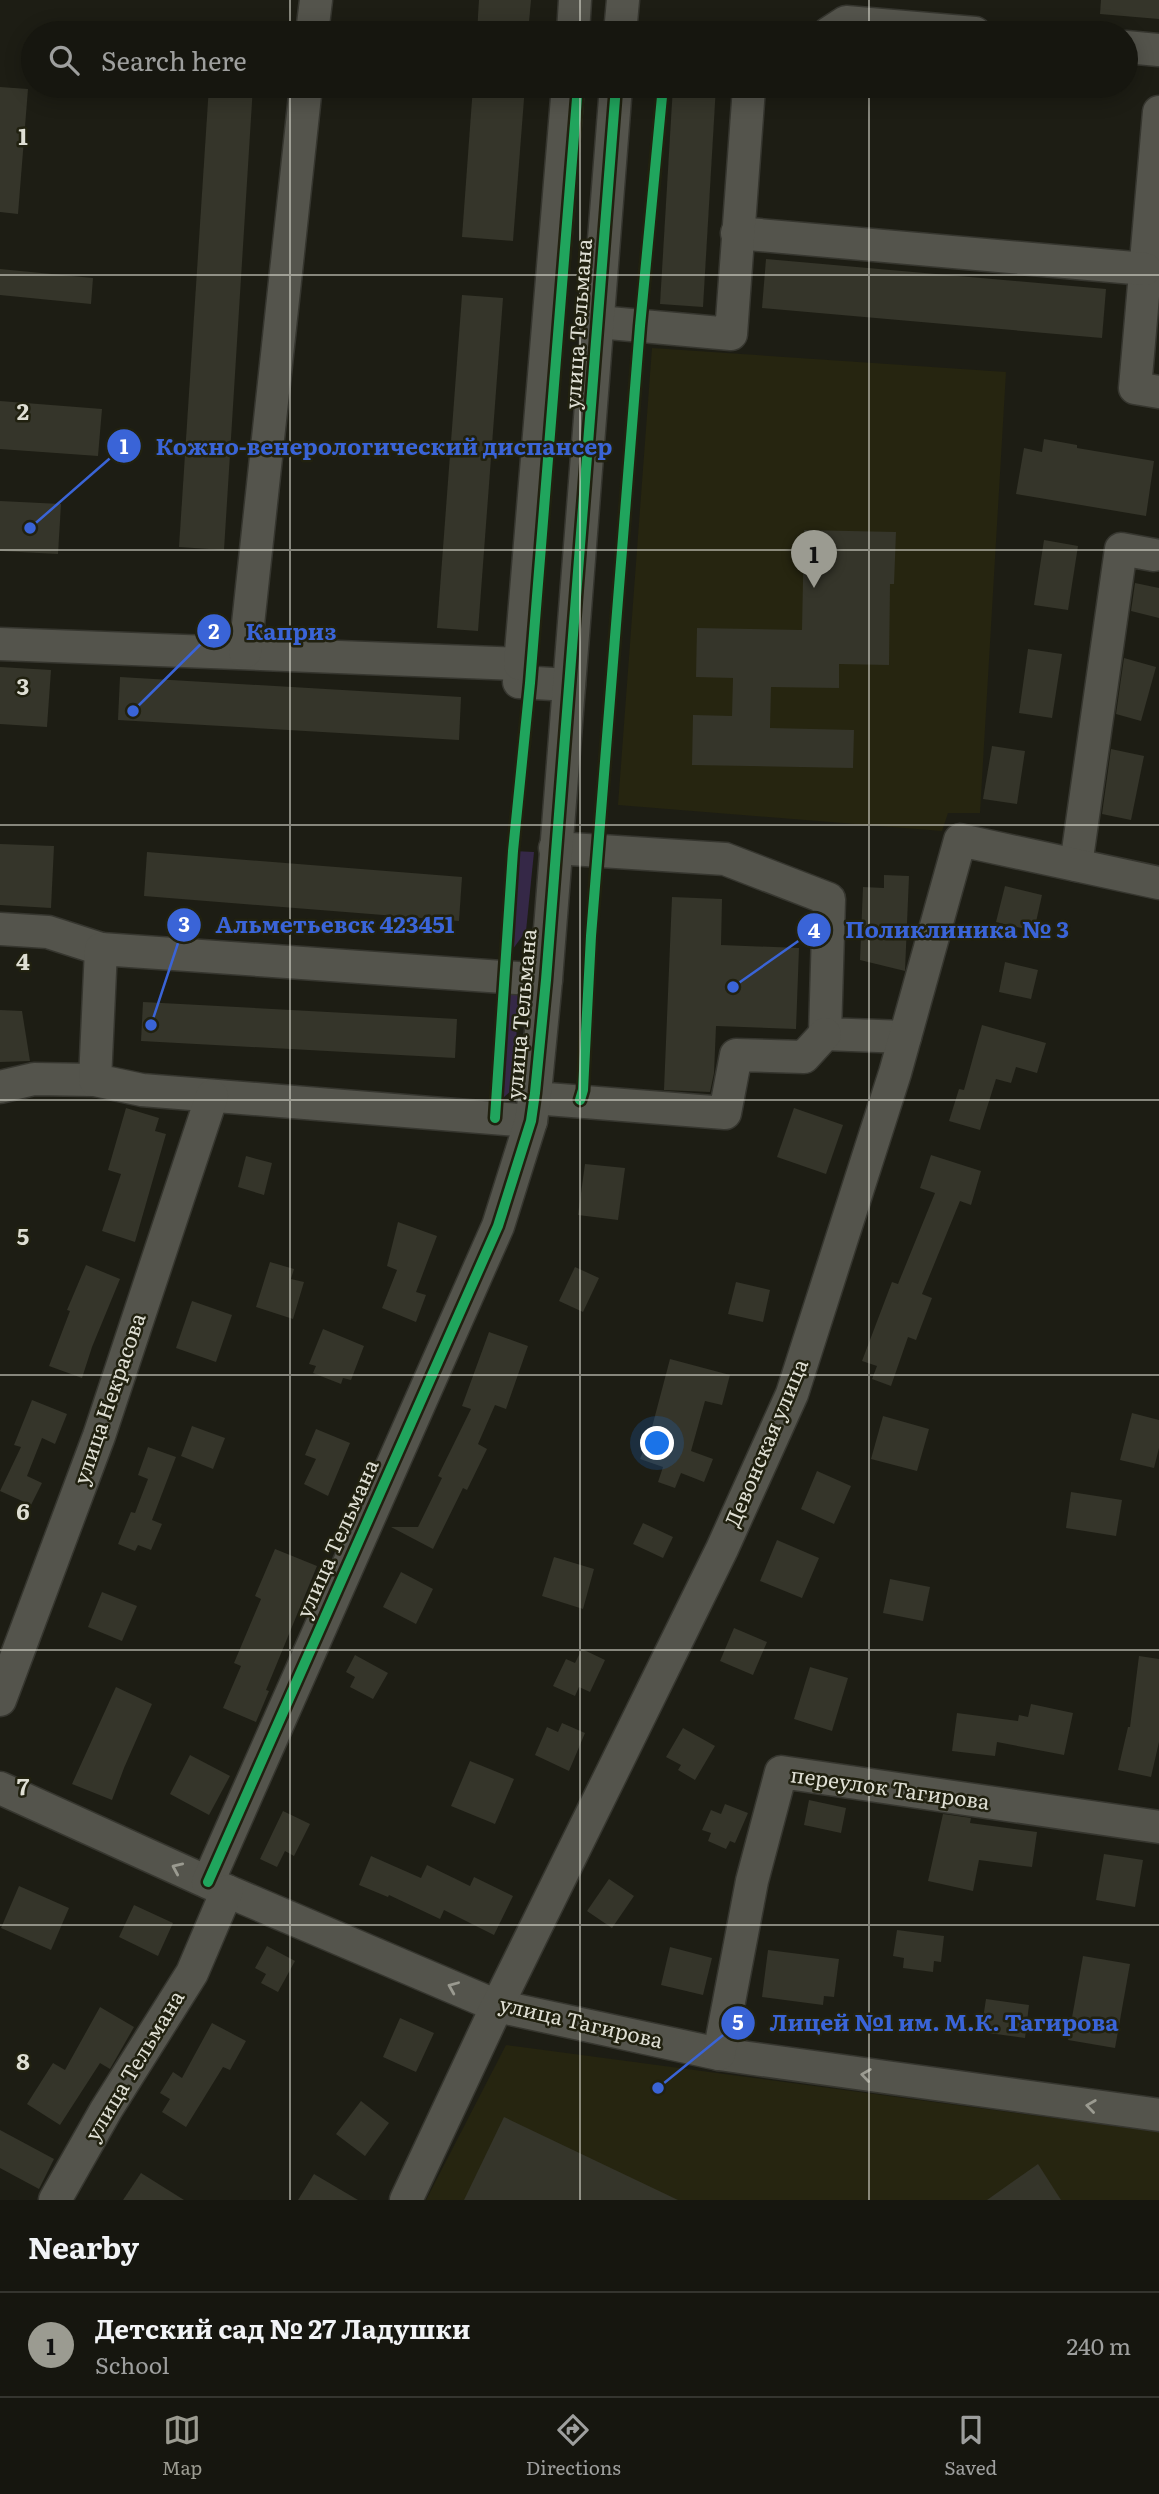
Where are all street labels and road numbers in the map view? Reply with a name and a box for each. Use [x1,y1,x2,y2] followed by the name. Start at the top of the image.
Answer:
[555,237,598,410] street label: улица Тельмана
[497,927,542,1100] street label: улица Тельмана
[64,1308,152,1488] street label: улица Некрасова
[715,1353,814,1531] street label: Девонская улица
[287,1453,385,1622] street label: улица Тельмана
[789,1757,993,1816] street label: переулок Тагирова
[76,1983,191,2146] street label: улица Тельмана
[497,1987,667,2055] street label: улица Тагирова

